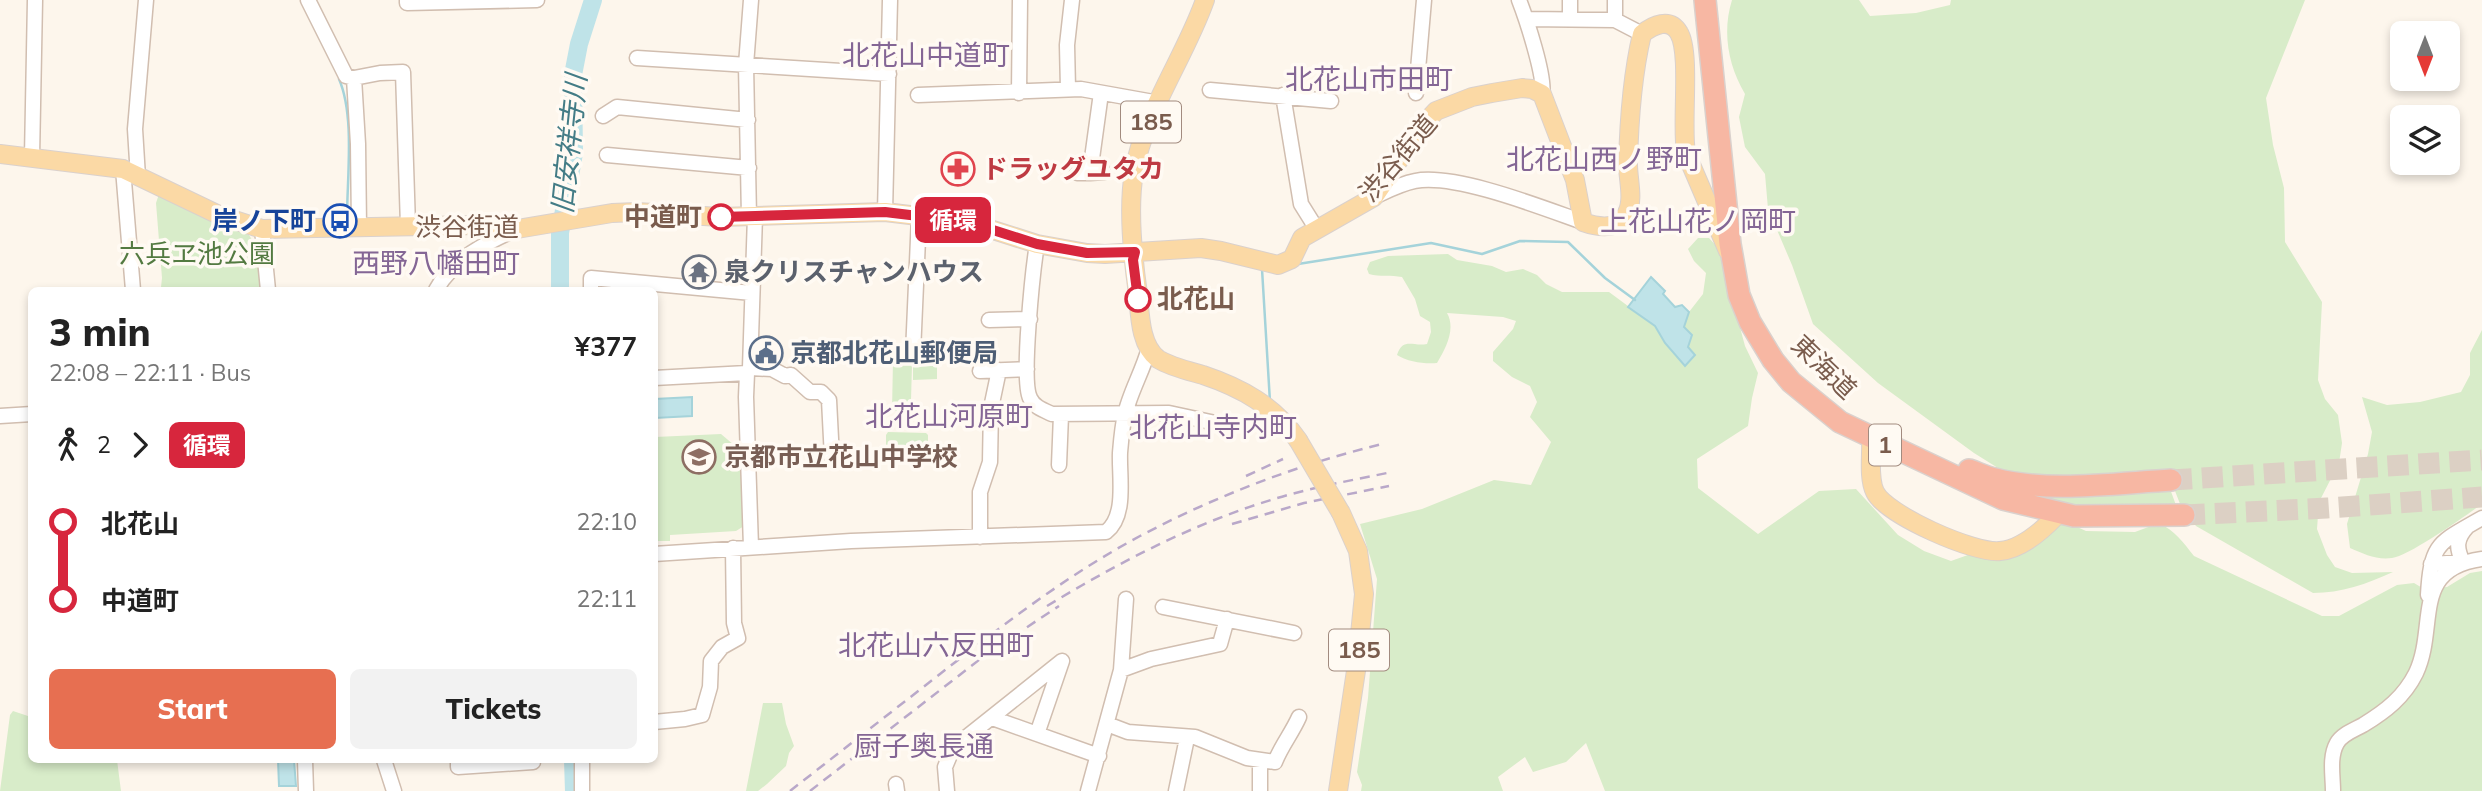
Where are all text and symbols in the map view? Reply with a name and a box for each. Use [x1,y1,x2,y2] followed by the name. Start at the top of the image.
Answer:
[2390,21,2460,91] north arrow
[2390,21,2460,175] map controls
[842,37,1010,72] district label: 北花山中道町
[1285,61,1453,96] district label: 北花山市田町
[544,70,594,215] water label: 旧安祥寺川
[1121,101,1181,142] road number: 185
[2390,105,2460,175] button: layers
[1352,107,1444,208] street label: 渋谷街道
[1506,141,1702,176] district label: 北花山西ノ野町
[939,150,977,188] pharmacy icon: ドラッグユタカ
[982,152,1164,185] place label: ドラッグユタカ
[922,197,984,243] line badge: 循環
[624,200,702,233] place label: 中道町
[321,202,359,240] bus stop icon: 岸ノ下町
[1600,203,1796,238] district label: 上花山花ノ岡町
[212,204,316,237] place label: 岸ノ下町
[708,204,734,230] marker: 中道町
[929,205,977,235] text: 循環
[415,210,519,243] street label: 渋谷街道
[119,237,275,270] park label: 六兵ヱ池公園
[352,245,520,280] district label: 西野八幡田町
[680,253,718,291] temple icon: 泉クリスチャンハウス
[724,255,984,288] place label: 泉クリスチャンハウス
[1157,282,1235,315] place label: 北花山
[1125,286,1151,312] marker: 北花山
[49,308,151,356] text: 3 min
[1785,328,1864,406] street label: 東海道
[575,330,637,363] text: ¥377
[747,334,785,372] public building icon: 京都北花山郵便局
[790,336,998,369] place label: 京都北花山郵便局
[49,358,251,387] text: 22:08 – 22:11 · Bus
[865,398,1033,433] district label: 北花山河原町
[1129,409,1297,444] district label: 北花山寺内町
[1869,424,1901,466] road number: 1
[49,426,87,464] icon: walk
[121,426,159,464] icon: forward
[97,430,111,459] text: 2
[183,430,231,460] text: 循環
[680,438,718,476] school or university icon: 京都市立花山中学校
[724,440,958,473] place label: 京都市立花山中学校
[101,507,179,540] text: 北花山
[577,507,637,536] text: 22:10
[101,584,179,617] text: 中道町
[577,584,637,613] text: 22:11
[838,627,1034,662] district label: 北花山六反田町
[1329,630,1389,670] road number: 185
[49,669,336,749] button: Start
[350,669,637,749] button: Tickets
[854,728,994,763] district label: 厨子奥長通

